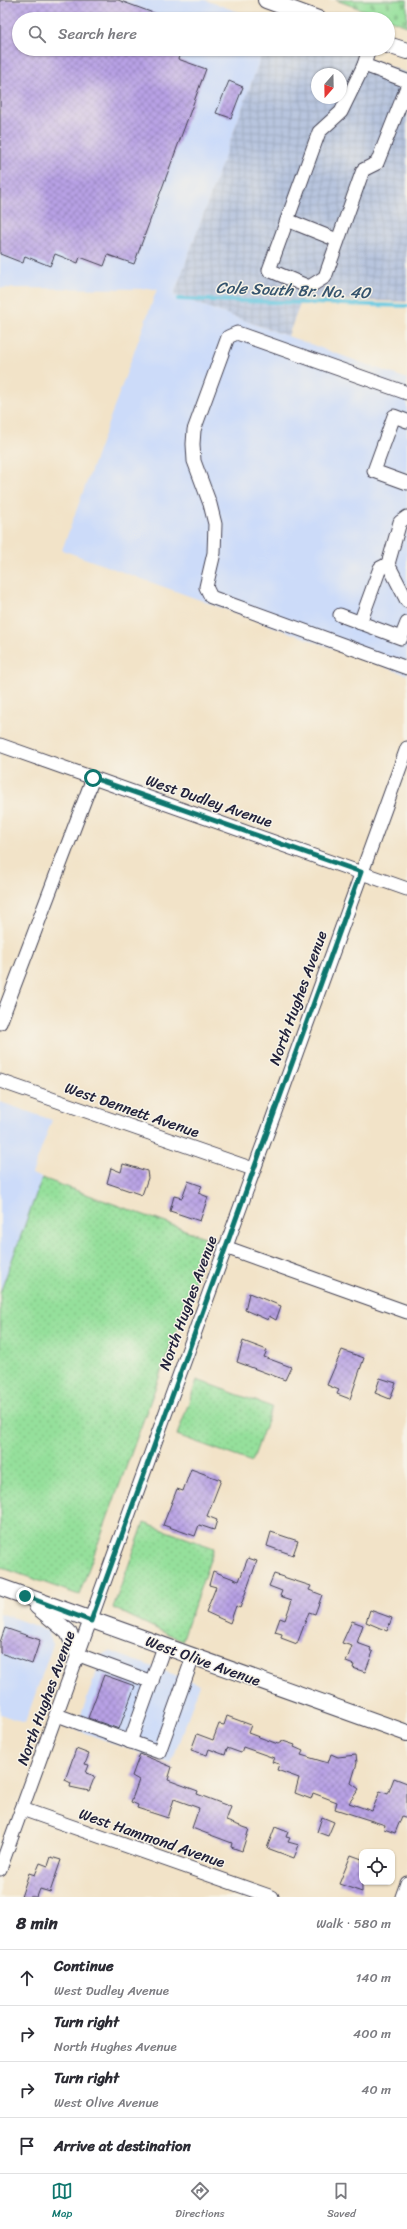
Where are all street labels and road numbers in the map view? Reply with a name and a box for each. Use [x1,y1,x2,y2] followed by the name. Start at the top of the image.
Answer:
[142,767,276,835] street label: West Dudley Avenue
[262,927,334,1069] street label: North Hughes Avenue
[61,1075,203,1145] street label: West Dennett Avenue
[152,1232,224,1374] street label: North Hughes Avenue
[10,1627,82,1769] street label: North Hughes Avenue
[142,1628,264,1694] street label: West Olive Avenue
[75,1801,229,1875] street label: West Hammond Avenue

